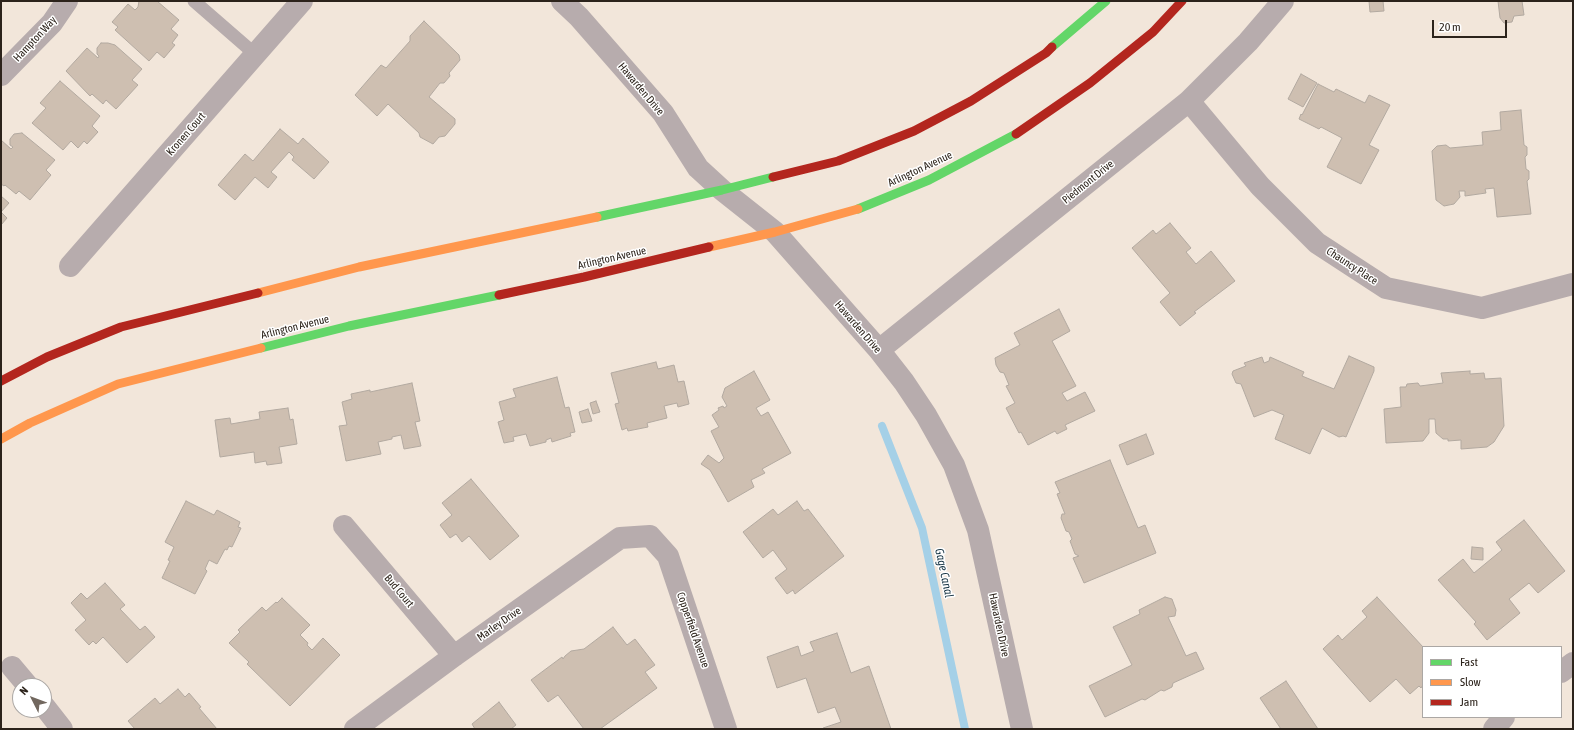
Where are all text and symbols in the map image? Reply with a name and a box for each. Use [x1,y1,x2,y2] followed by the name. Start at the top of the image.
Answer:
[1434,12,1509,38] scale bar
[11,14,59,64] street label: Hampton Way
[1439,20,1461,34] text: 20 m
[615,60,667,118] street label: Hawarden Drive
[164,110,208,158] street label: Kronen Court
[886,148,954,190] street label: Arlington Avenue
[1060,157,1116,207] street label: Piedmont Drive
[577,244,647,272] street label: Arlington Avenue
[1324,244,1380,288] street label: Chauncy Place
[832,298,884,356] street label: Hawarden Drive
[260,312,330,342] street label: Arlington Avenue
[932,547,956,599] water label: Gage Canal
[381,572,417,610] street label: Bud Court
[674,590,712,670] street label: Copperfield Avenue
[986,592,1012,658] street label: Hawarden Drive
[474,604,524,644] street label: Marley Drive
[1422,646,1562,718] legend
[1460,655,1478,669] text: Fast
[1460,675,1481,689] text: Slow
[12,678,52,718] north arrow
[17,684,30,697] text: N
[1460,695,1478,709] text: Jam

